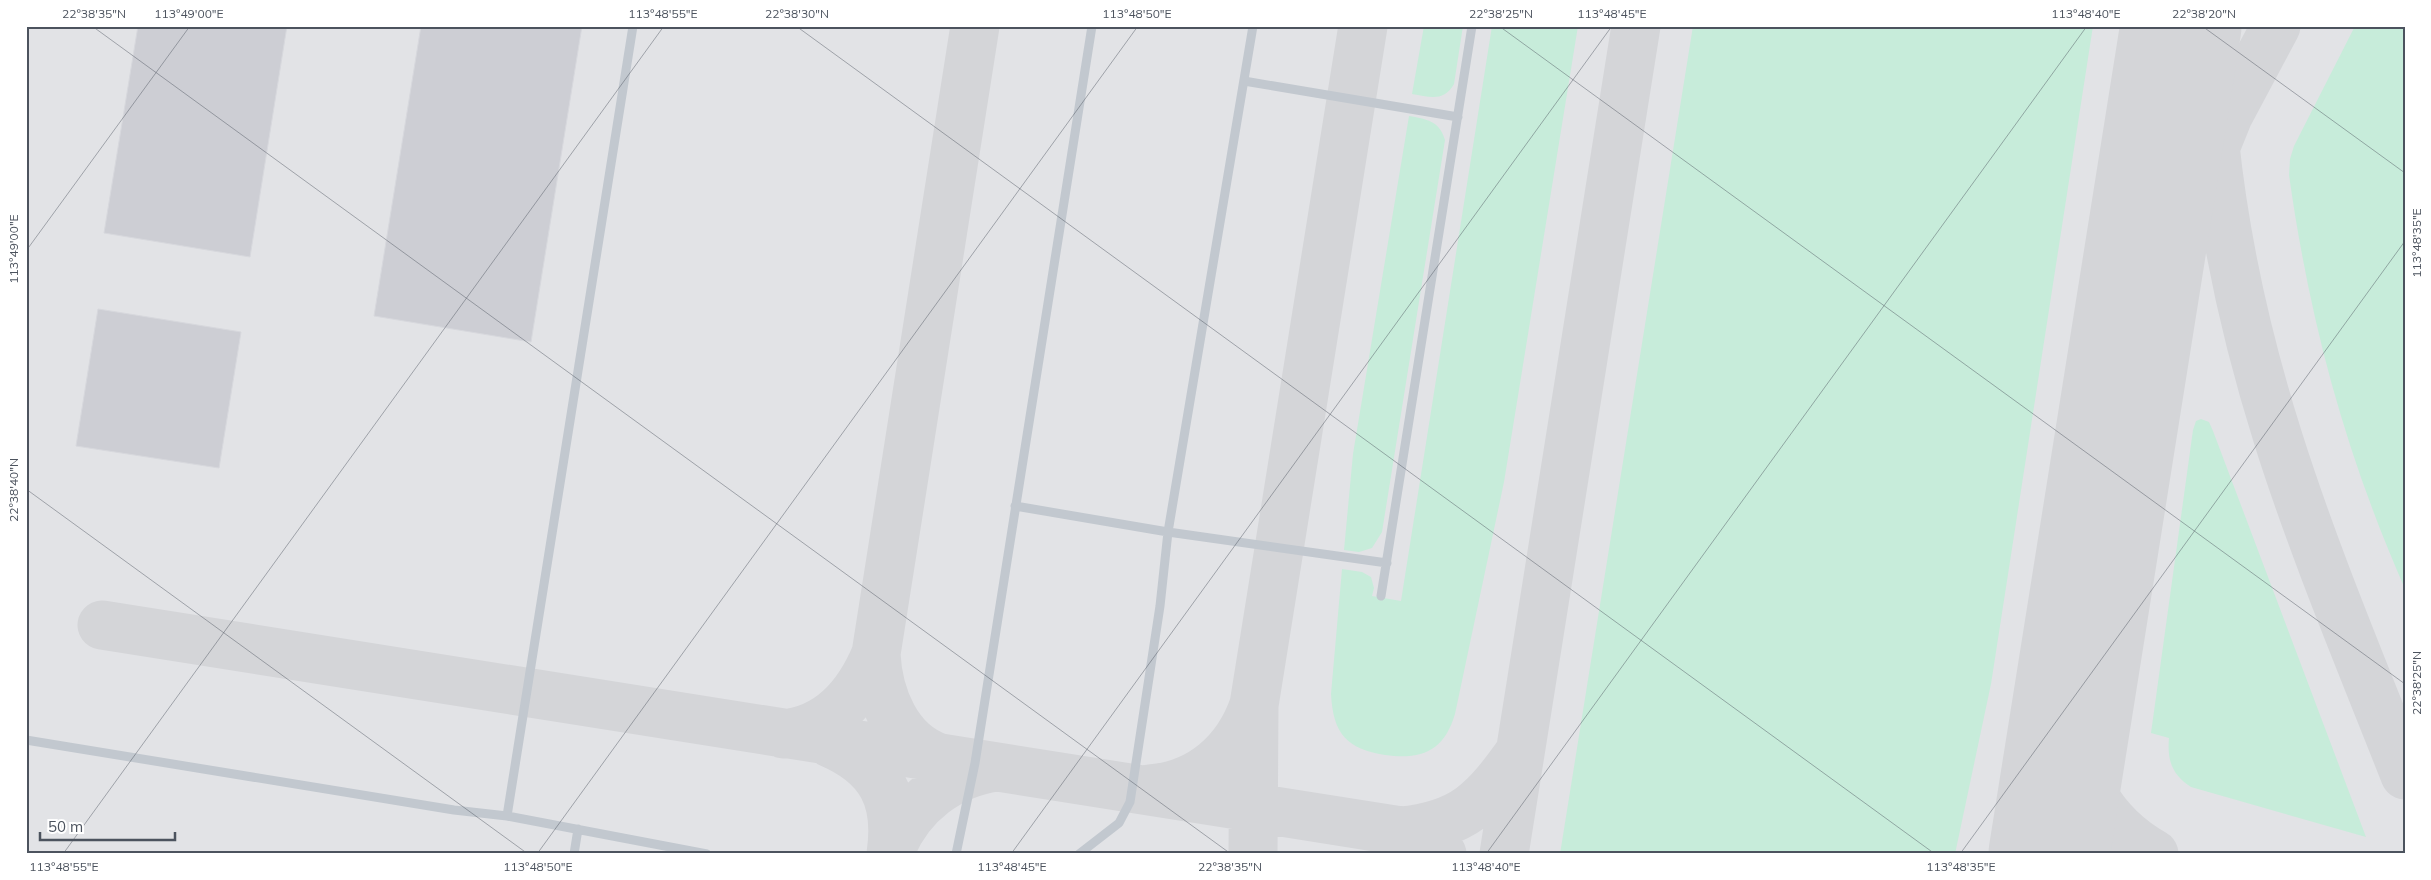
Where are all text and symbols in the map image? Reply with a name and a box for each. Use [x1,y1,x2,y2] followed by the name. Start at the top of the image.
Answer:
[62,6,126,21] text: 22°38'35"N
[154,6,224,21] text: 113°49'00"E
[628,6,698,21] text: 113°48'55"E
[765,6,829,21] text: 22°38'30"N
[1102,6,1172,21] text: 113°48'50"E
[1469,6,1533,21] text: 22°38'25"N
[1577,6,1647,21] text: 113°48'45"E
[2051,6,2121,21] text: 113°48'40"E
[2172,6,2236,21] text: 22°38'20"N
[2409,208,2424,278] text: 113°48'35"E
[6,214,21,284] text: 113°49'00"E
[6,458,21,522] text: 22°38'40"N
[2409,651,2424,715] text: 22°38'25"N
[40,810,175,842] scale bar
[48,817,83,836] text: 50 m
[29,859,99,874] text: 113°48'55"E
[503,859,573,874] text: 113°48'50"E
[977,859,1047,874] text: 113°48'45"E
[1198,859,1262,874] text: 22°38'35"N
[1451,859,1521,874] text: 113°48'40"E
[1926,859,1996,874] text: 113°48'35"E

